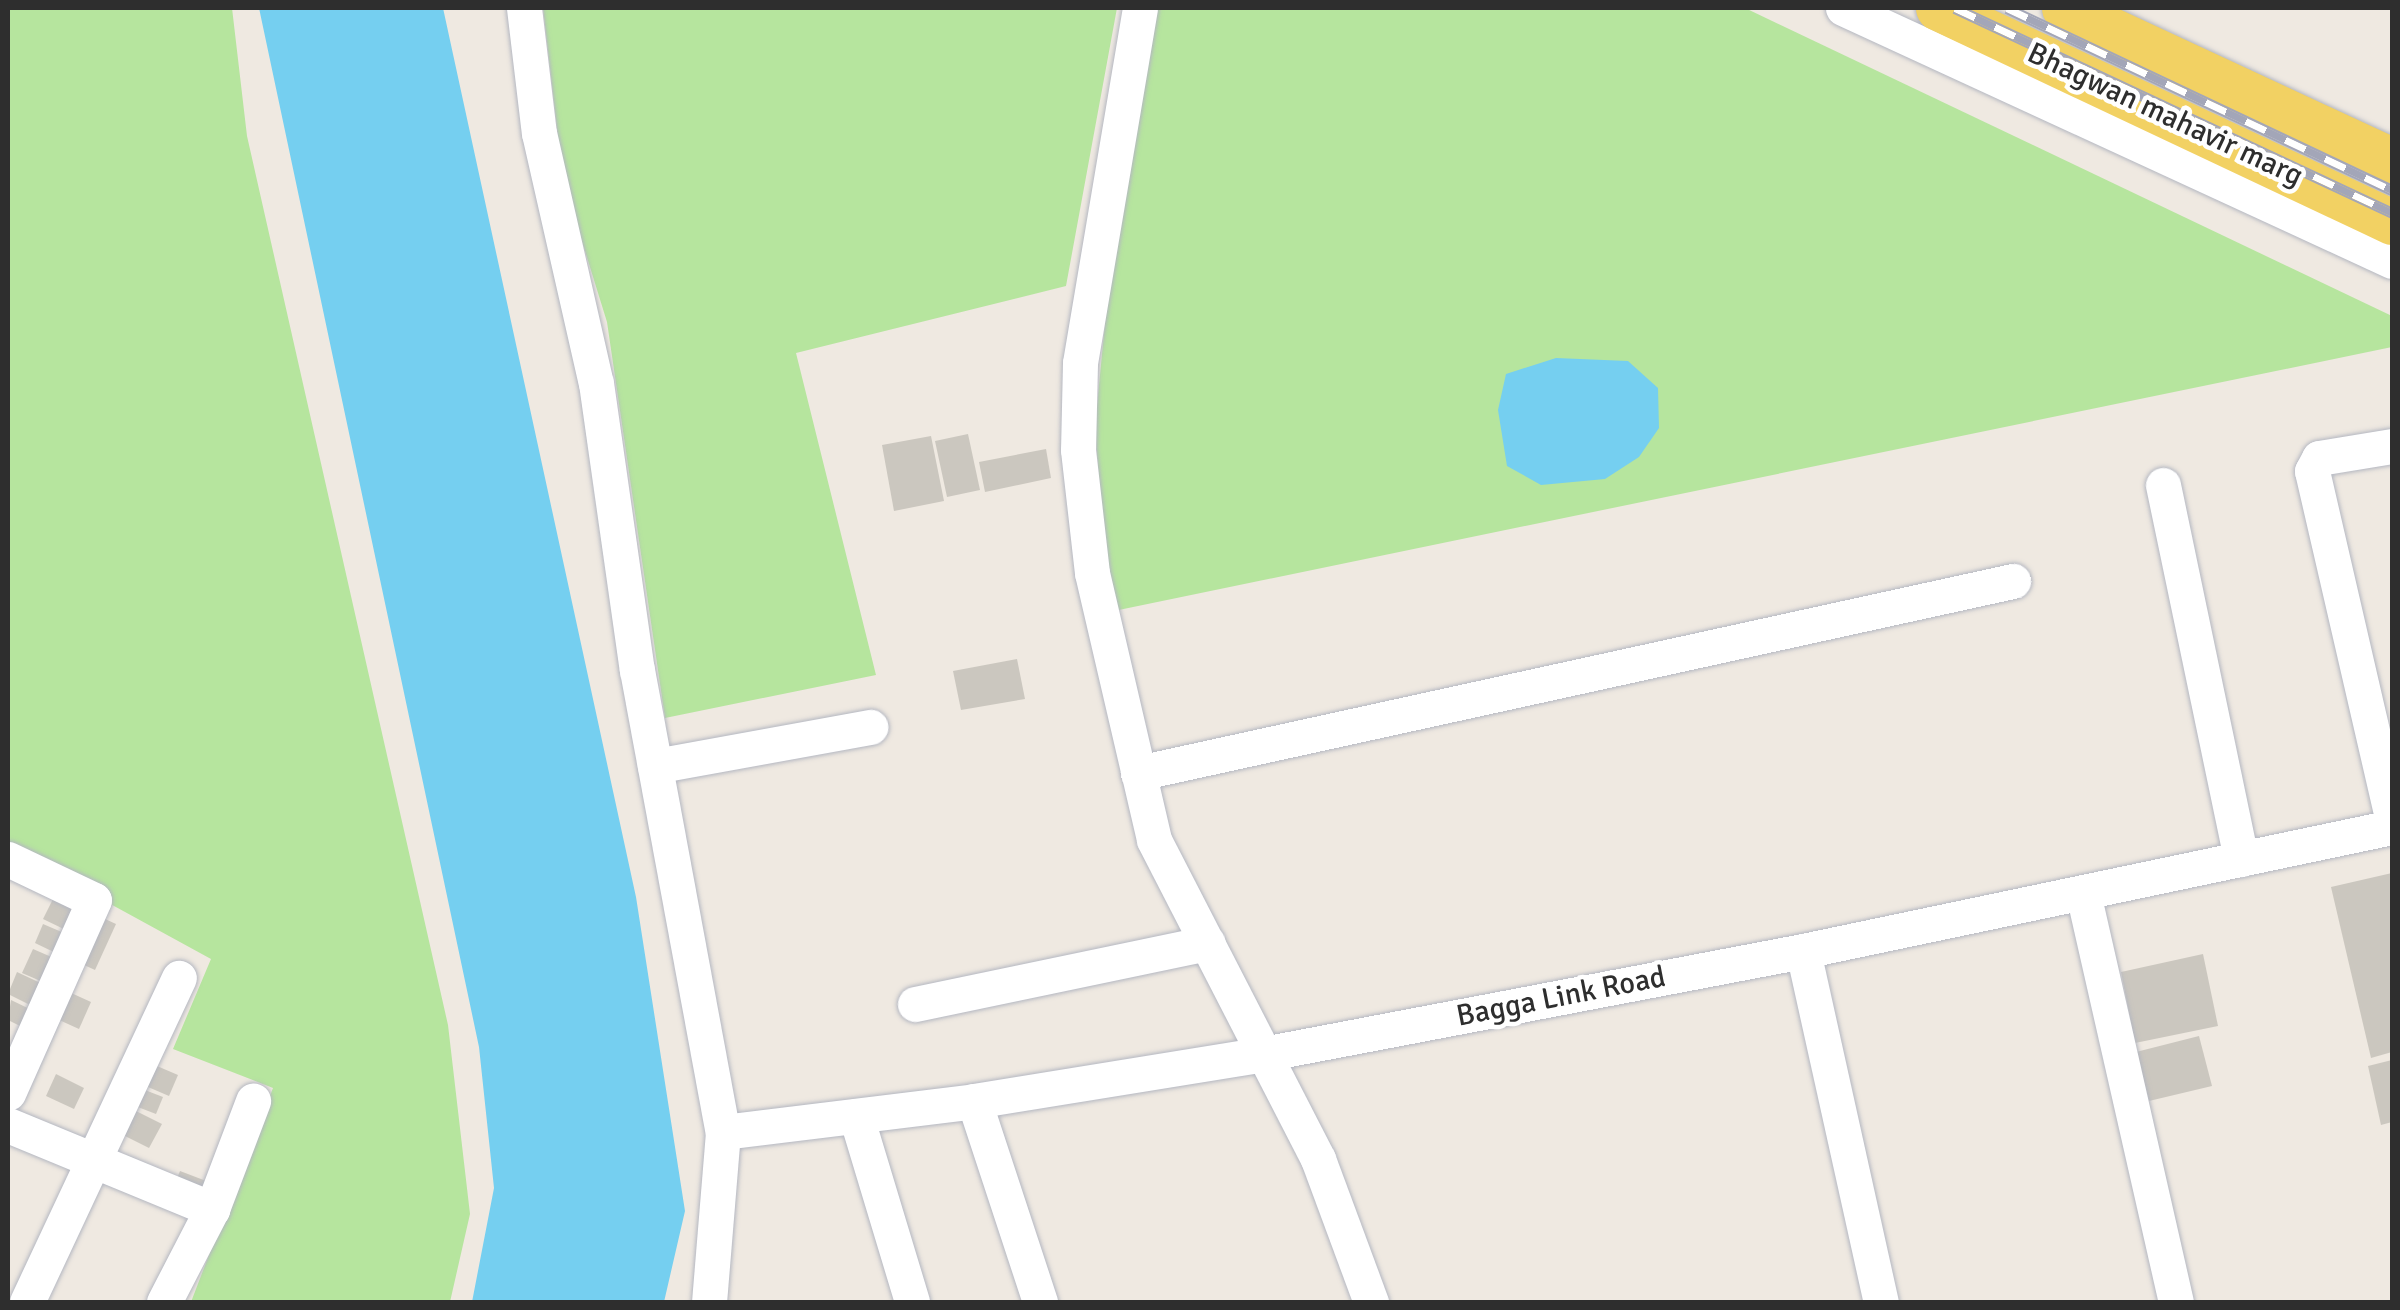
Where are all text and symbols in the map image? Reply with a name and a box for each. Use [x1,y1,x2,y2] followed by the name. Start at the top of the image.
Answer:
[2021,35,2309,195] street label: Bhagwan mahavir marg
[1453,959,1669,1035] street label: Bagga Link Road

